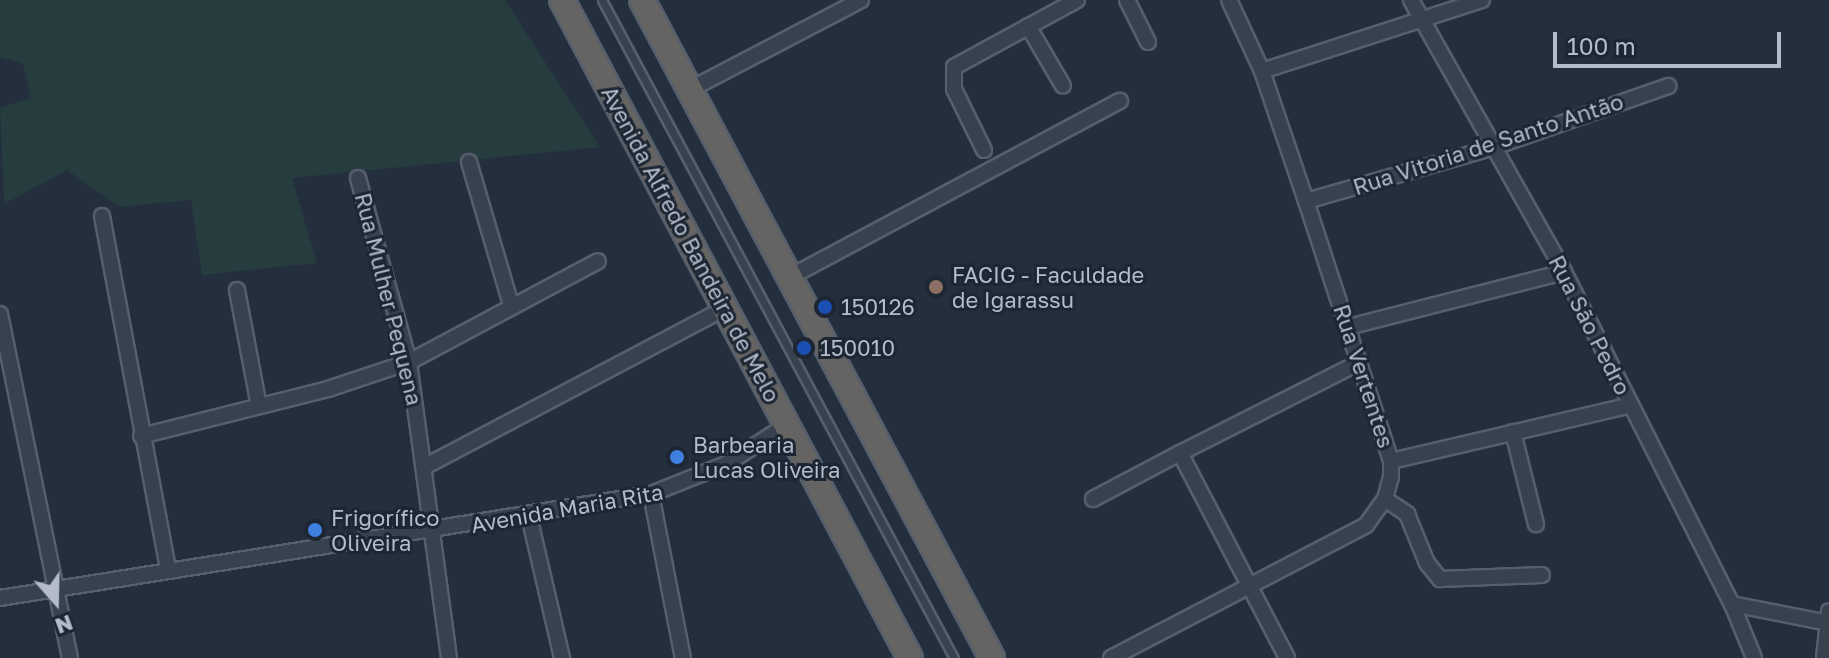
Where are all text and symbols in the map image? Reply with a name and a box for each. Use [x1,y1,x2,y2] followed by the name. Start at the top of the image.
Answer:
[1557,16,1785,66] scale bar
[1567,31,1636,60] text: 100 m
[596,82,786,406] street label: Avenida Alfredo Bandeira de Melo
[1350,88,1626,200] street label: Rua Vitoria de Santo Antão
[350,190,428,408] street label: Rua Mulher Pequena
[1544,251,1636,399] street label: Rua São Pedro
[952,261,1144,312] place label: FACIG - Faculdade de Igarassu
[927,278,945,296] marker: FACIG - Faculdade de Igarassu
[841,294,915,320] place label: 150126
[816,298,834,316] marker: 150126
[1328,301,1400,451] street label: Rua Vertentes
[820,335,895,361] place label: 150010
[795,339,813,357] marker: 150010
[693,431,841,482] place label: Barbearia Lucas Oliveira
[668,448,686,466] marker: Barbearia Lucas Oliveira
[469,478,665,538] street label: Avenida Maria Rita
[331,504,439,556] place label: Frigorífico Oliveira
[306,521,324,539] marker: Frigorífico Oliveira
[16,562,96,642] north arrow
[52,609,77,641] text: N

